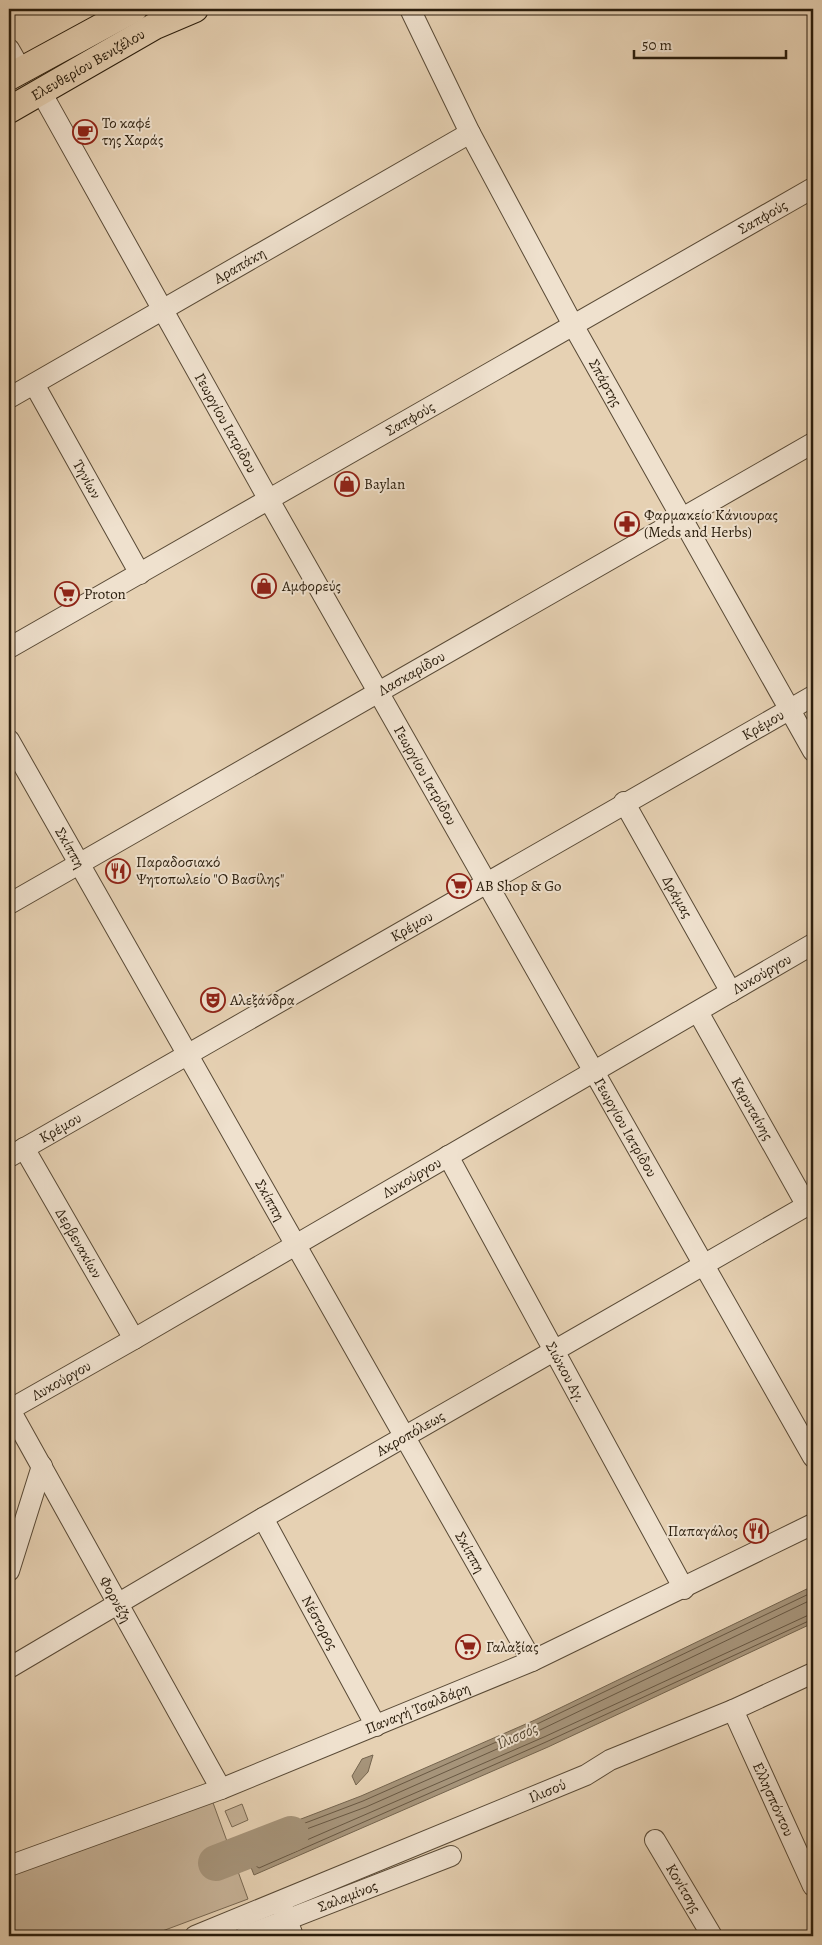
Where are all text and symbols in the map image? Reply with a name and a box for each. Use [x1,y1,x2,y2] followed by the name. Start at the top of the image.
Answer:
[27,24,149,105] street label: Ελευθερίου Βενιζέλου
[634,28,787,60] scale bar
[642,35,672,55] text: 50 m
[102,113,163,150] place label: Το καφέ της Χαράς
[72,119,98,145] cafe icon: Το καφέ της Χαράς
[734,195,791,239] street label: Σαπφούς
[209,243,269,289] street label: Αραπάκη
[584,355,627,410] street label: Σπάρτης
[190,369,262,477] street label: Γεωργίου Ιατρίδου
[382,397,438,441] street label: Σαπφούς
[68,456,106,502] street label: Τηνίων
[334,471,360,497] shop icon: Baylan
[364,474,405,494] place label: Baylan
[644,505,778,542] place label: Φαρμακείο Κάνιουρας (Meds and Herbs)
[614,511,640,537] pharmacy icon: Φαρμακείο Κάνιουρας (Meds and Herbs)
[251,573,277,599] shop icon: Αμφορεύς
[281,576,341,596] place label: Αμφορεύς
[54,581,80,607] supermarket icon: Proton
[84,584,126,604] place label: Proton
[374,646,449,701] street label: Λασκαρίδου
[738,705,788,745] street label: Κρέμου
[389,722,462,829] street label: Γεωργίου Ιατρίδου
[51,823,90,872] street label: Σκίππη
[136,852,284,889] place label: Παραδοσιακό Ψητοπωλείο "Ο Βασίλης"
[105,858,131,884] restaurant icon: Παραδοσιακό Ψητοπωλείο "Ο Βασίλης"
[658,872,697,922] street label: Δράμας
[446,873,472,899] supermarket icon: AB Shop & Go
[475,876,562,896] place label: AB Shop & Go
[387,906,436,946] street label: Κρέμου
[728,949,795,999] street label: Λυκούργου
[200,987,226,1013] theatre icon: Αλεξάνδρα
[229,990,295,1010] place label: Αλεξάνδρα
[589,1074,662,1181] street label: Γεωργίου Ιατρίδου
[727,1074,778,1144] street label: Καρυταίνης
[35,1108,85,1148] street label: Κρέμου
[378,1152,445,1203] street label: Λυκούργου
[251,1176,290,1224] street label: Σκίππη
[51,1204,107,1282] street label: Δερβενακίων
[541,1338,590,1406] street label: Σιώκου Αγ.
[27,1355,95,1406] street label: Λυκούργου
[372,1406,448,1461] street label: Ακροπόλεως
[743,1518,769,1544] restaurant icon: Παπαγάλος
[668,1521,738,1541] place label: Παπαγάλος
[450,1528,490,1577] street label: Σκίππη
[95,1573,136,1626] street label: Φορνέζη
[297,1592,343,1653] street label: Νέστορος
[455,1634,481,1660] supermarket icon: Γαλαξίας
[486,1637,539,1657] place label: Γαλαξίας
[362,1678,473,1739] street label: Παναγή Τσαλδάρη
[493,1717,541,1755] water label: Ιλισσός
[748,1759,799,1840] street label: Ελλησπόντου
[526,1774,569,1808] street label: Ιλισού
[661,1860,706,1916] street label: Κονίτσης
[315,1876,380,1917] street label: Σαλαμίνος

